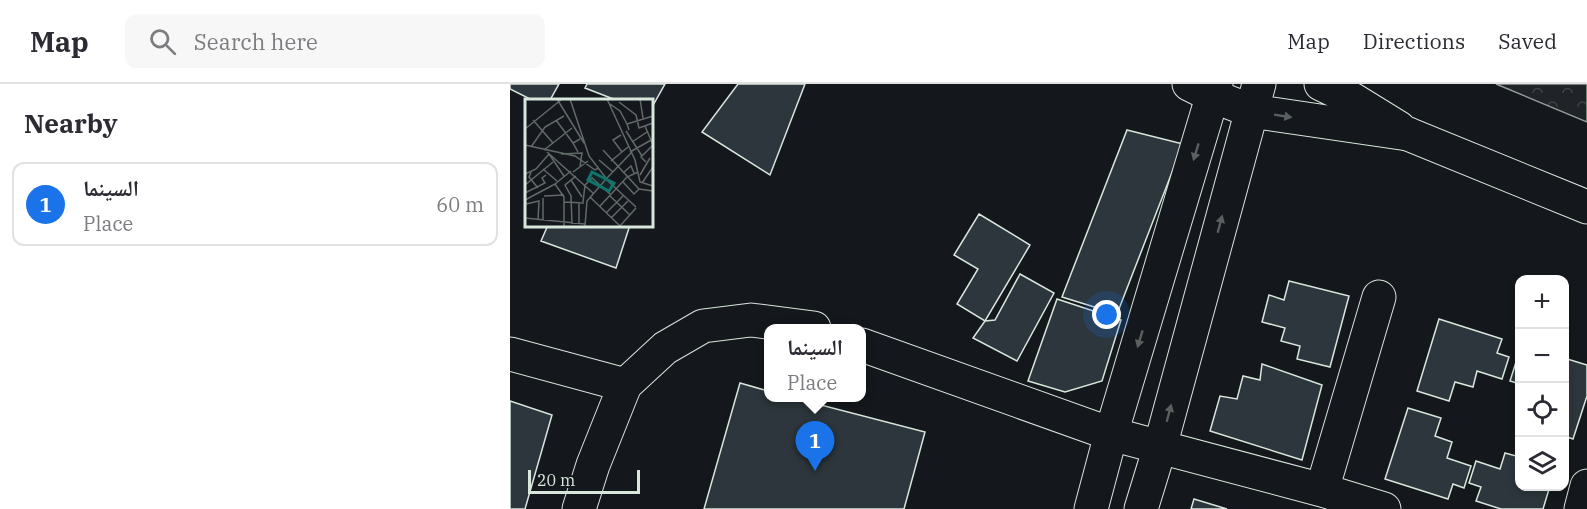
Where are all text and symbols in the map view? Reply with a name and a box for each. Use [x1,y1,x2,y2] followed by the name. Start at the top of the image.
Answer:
[125,14,545,68] search box
[30,23,89,60] text: Map
[146,25,179,58] icon: search
[194,27,318,56] text: Search here
[1287,27,1330,55] text: Map
[1363,27,1465,55] text: Directions
[1498,27,1557,55] text: Saved
[525,99,652,226] inset map
[24,106,118,140] text: Nearby
[1274,112,1293,121] one-way arrow
[1191,143,1200,161] one-way arrow
[83,173,139,202] text: السينما
[40,191,52,218] text: 1
[436,191,484,218] text: 60 m
[83,210,133,237] text: Place
[1216,215,1225,233] one-way arrow
[1515,275,1569,491] map controls
[1515,275,1569,329] button: +
[1092,300,1121,329] your location
[764,324,866,402] popup
[1515,329,1569,383] button: −
[1135,330,1144,348] one-way arrow
[787,332,843,361] text: السينما
[787,369,837,396] text: Place
[1515,383,1569,437] button: locate
[1165,403,1174,421] one-way arrow
[796,422,834,471] pin: 1
[1515,437,1569,491] button: layers
[528,467,640,494] scale bar
[537,470,575,490] text: 20 m

